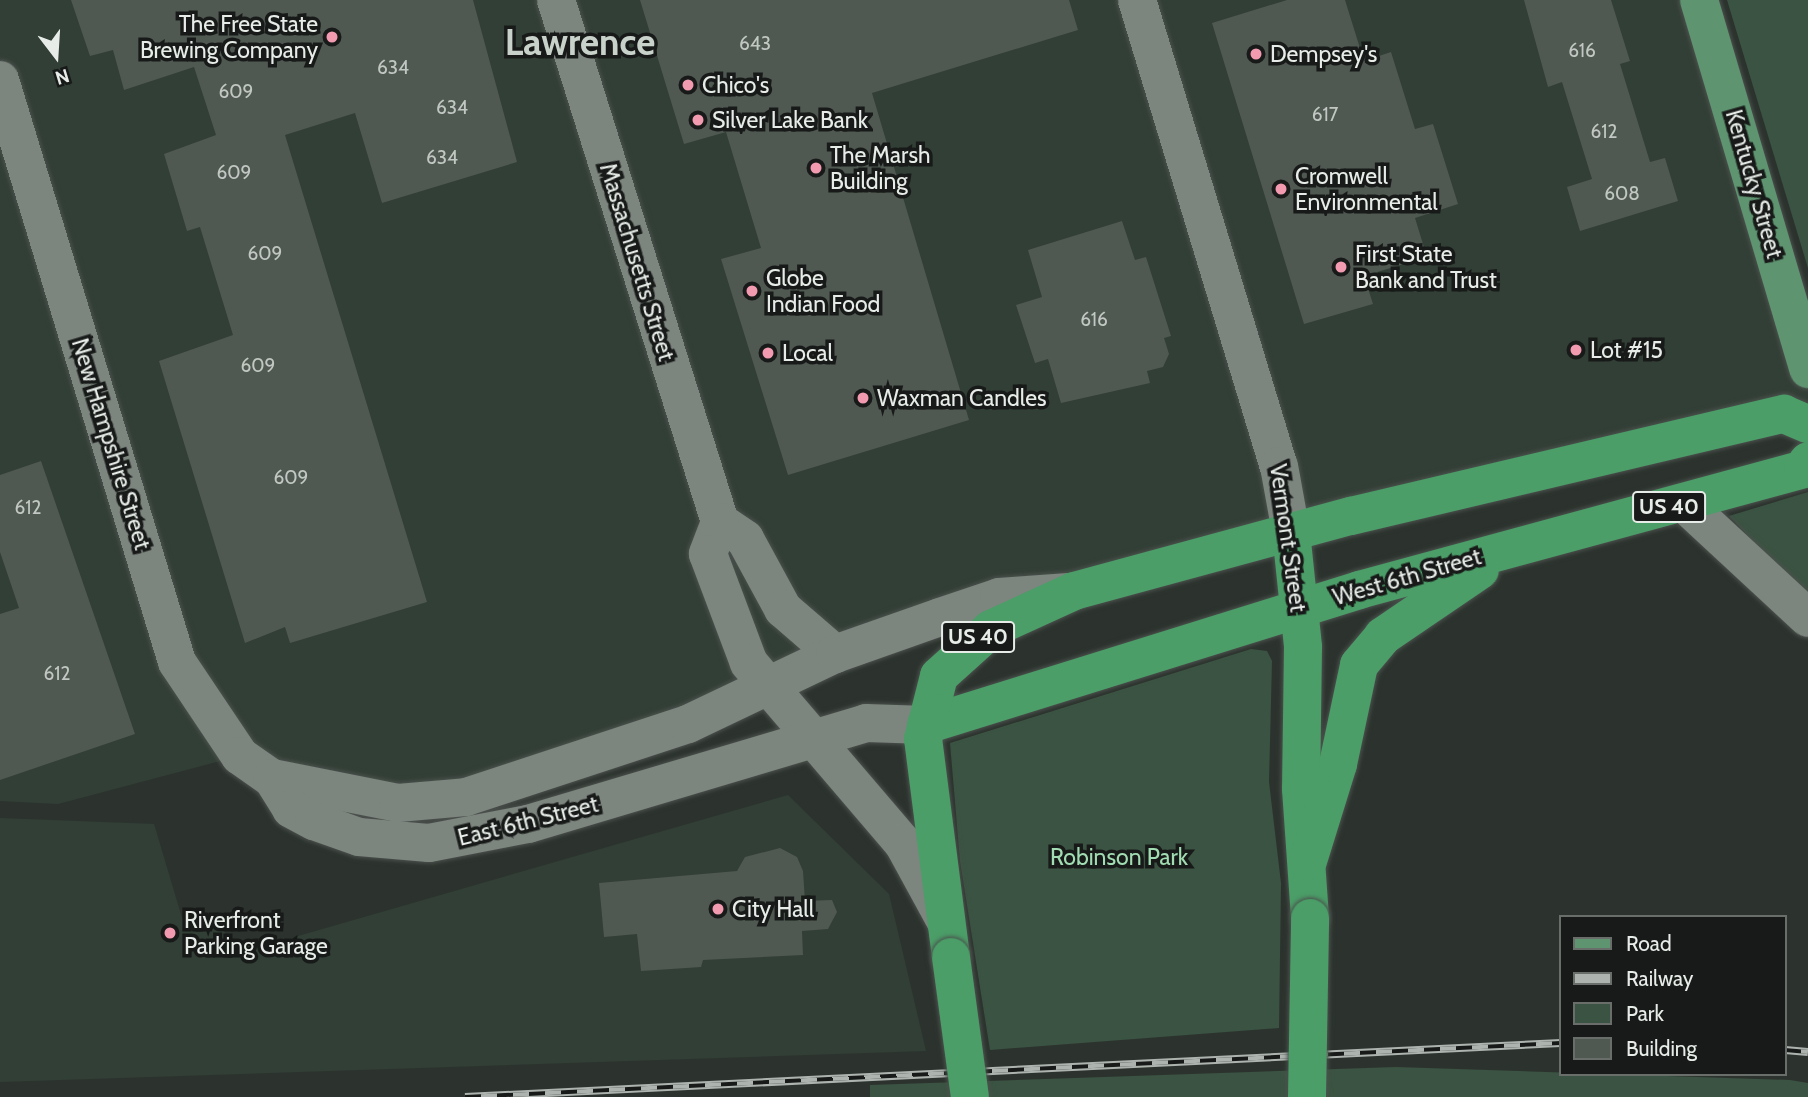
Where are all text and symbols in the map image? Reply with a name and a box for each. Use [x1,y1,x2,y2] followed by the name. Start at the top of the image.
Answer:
[140,10,318,64] place label: The Free State Brewing Company
[505,20,655,64] district label: Lawrence
[21,21,91,91] north arrow
[324,29,340,45] marker: The Free State Brewing Company
[739,33,771,55] house number: 643
[1270,40,1377,68] place label: Dempsey's
[1568,40,1596,62] house number: 616
[1248,46,1264,62] marker: Dempsey's
[377,57,409,79] house number: 634
[52,64,72,90] text: N
[702,71,769,99] place label: Chico's
[680,77,696,93] marker: Chico's
[219,81,253,103] house number: 609
[436,97,468,119] house number: 634
[1312,104,1338,126] house number: 617
[712,106,868,134] place label: Silver Lake Bank
[1720,107,1788,261] street label: Kentucky Street
[690,112,706,128] marker: Silver Lake Bank
[1591,121,1617,143] house number: 612
[830,141,930,195] place label: The Marsh Building
[426,147,458,169] house number: 634
[594,160,680,364] street label: Massachusetts Street
[808,160,824,176] marker: The Marsh Building
[217,162,251,184] house number: 609
[1295,162,1438,216] place label: Cromwell Environmental
[1273,181,1289,197] marker: Cromwell Environmental
[1604,183,1640,205] house number: 608
[1355,240,1497,294] place label: First State Bank and Trust
[248,243,282,265] house number: 609
[1333,259,1349,275] marker: First State Bank and Trust
[766,264,880,318] place label: Globe Indian Food
[744,283,760,299] marker: Globe Indian Food
[1080,309,1108,331] house number: 616
[66,335,156,553] street label: New Hampshire Street
[1590,336,1663,364] place label: Lot #15
[782,339,833,367] place label: Local
[1568,342,1584,358] marker: Lot #15
[760,345,776,361] marker: Local
[241,355,275,377] house number: 609
[877,384,1046,412] place label: Waxman Candles
[855,390,871,406] marker: Waxman Candles
[1264,462,1312,614] street label: Vermont Street
[274,467,308,489] house number: 609
[1630,490,1708,524] road number: US 40
[15,497,41,519] house number: 612
[1330,543,1484,611] street label: West 6th Street
[940,620,1016,654] road number: US 40
[44,663,70,685] house number: 612
[455,790,601,852] street label: East 6th Street
[1050,843,1188,871] park label: Robinson Park
[732,895,814,923] place label: City Hall
[710,901,726,917] marker: City Hall
[184,906,328,960] place label: Riverfront Parking Garage
[1560,915,1787,1076] legend
[162,925,178,941] marker: Riverfront Parking Garage
[1626,931,1672,956] text: Road
[1626,966,1693,991] text: Railway
[1626,1001,1664,1026] text: Park
[1626,1036,1697,1061] text: Building

